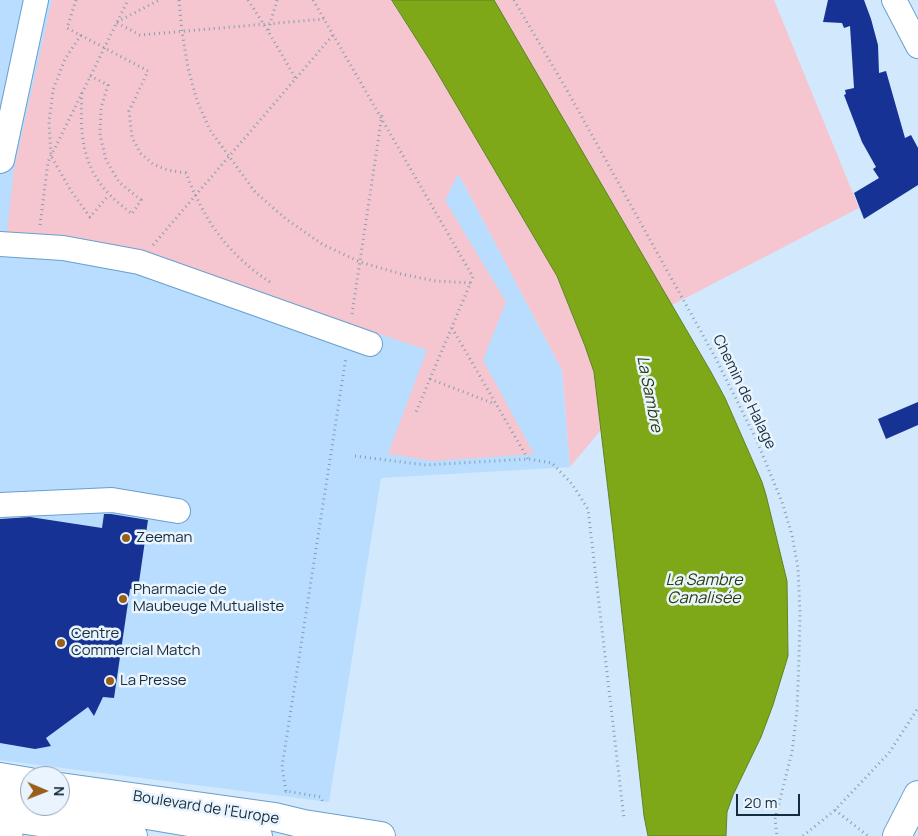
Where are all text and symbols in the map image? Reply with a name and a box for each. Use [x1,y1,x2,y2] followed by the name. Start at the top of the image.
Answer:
[709,332,779,452] street label: Chemin de Halage
[632,354,666,434] water label: La Sambre
[136,529,192,547] place label: Zeeman
[120,532,132,544] marker: Zeeman
[665,571,743,609] water label: La Sambre Canalisée
[133,581,284,616] place label: Pharmacie de Maubeuge Mutualiste
[117,593,129,605] marker: Pharmacie de Maubeuge Mutualiste
[71,625,200,660] place label: Centre Commercial Match
[55,637,67,649] marker: Centre Commercial Match
[120,672,187,690] place label: La Presse
[104,675,116,687] marker: La Presse
[20,766,70,816] north arrow
[738,784,802,816] scale bar
[50,786,69,796] text: N
[132,788,280,828] street label: Boulevard de l'Europe
[744,792,777,813] text: 20 m

